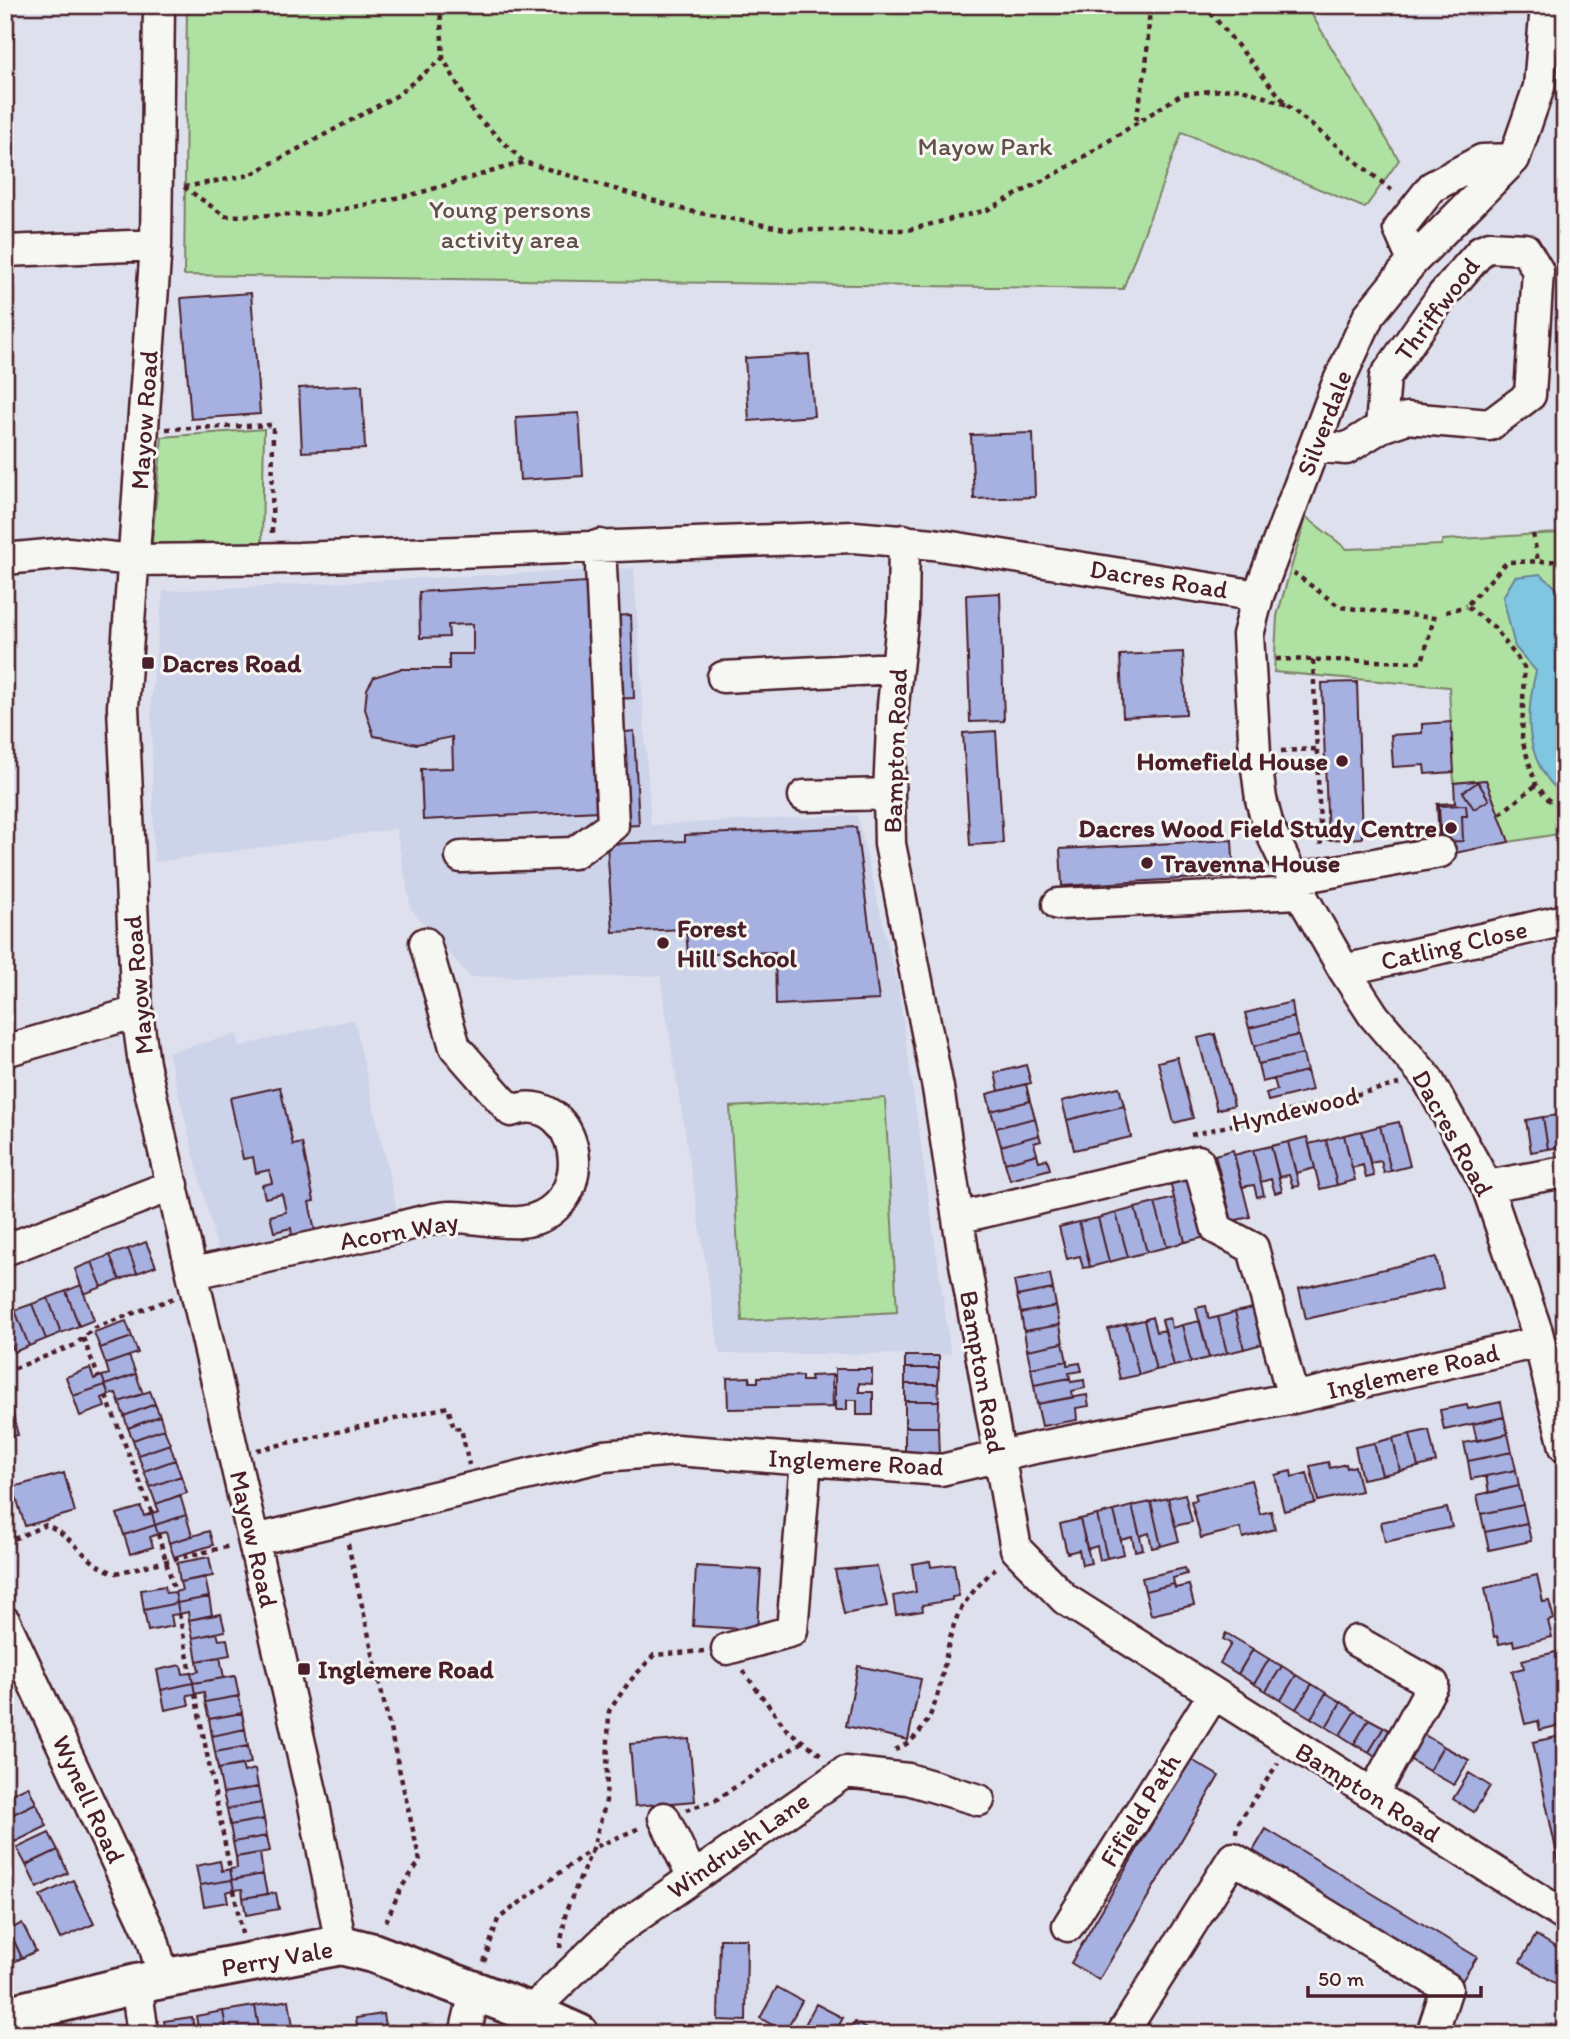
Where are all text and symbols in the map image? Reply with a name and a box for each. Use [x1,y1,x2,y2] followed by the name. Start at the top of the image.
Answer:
[918,130,1053,162] park label: Mayow Park
[429,193,591,255] park label: Young persons activity area
[1387,250,1487,368] street label: Thriffwood
[123,349,165,491] street label: Mayow Road
[1289,365,1359,481] street label: Silverdale
[1088,552,1231,606] street label: Dacres Road
[162,647,302,679] place label: Dacres Road
[140,655,156,671] marker: Dacres Road
[876,668,914,834] street label: Bampton Road
[1136,745,1328,777] place label: Homefield House
[1334,753,1350,769] marker: Homefield House
[1078,812,1437,844] place label: Dacres Wood Field Study Centre
[1443,820,1459,836] marker: Dacres Wood Field Study Centre
[1160,847,1340,879] place label: Travenna House
[1139,855,1155,871] marker: Travenna House
[677,912,798,974] place label: Forest Hill School
[1378,913,1530,977] street label: Catling Close
[116,914,160,1056] street label: Mayow Road
[655,935,671,951] marker: Forest Hill School
[1405,1064,1501,1202] street label: Dacres Road
[1229,1079,1361,1139] street label: Hyndewood
[337,1205,461,1257] street label: Acorn Way
[953,1288,1013,1456] street label: Bampton Road
[1324,1336,1502,1406] street label: Inglemere Road
[768,1441,944,1483] street label: Inglemere Road
[223,1467,285,1611] street label: Mayow Road
[318,1653,494,1685] place label: Inglemere Road
[296,1661,312,1677] marker: Inglemere Road
[45,1730,133,1868] street label: Wynell Road
[1290,1735,1446,1849] street label: Bampton Road
[1092,1747,1188,1873] street label: Fifield Path
[661,1784,815,1906] street label: Windrush Lane
[219,1932,335,1984] street label: Perry Vale
[1308,1955,1481,1999] scale bar
[1318,1966,1365,1991] text: 50 m

